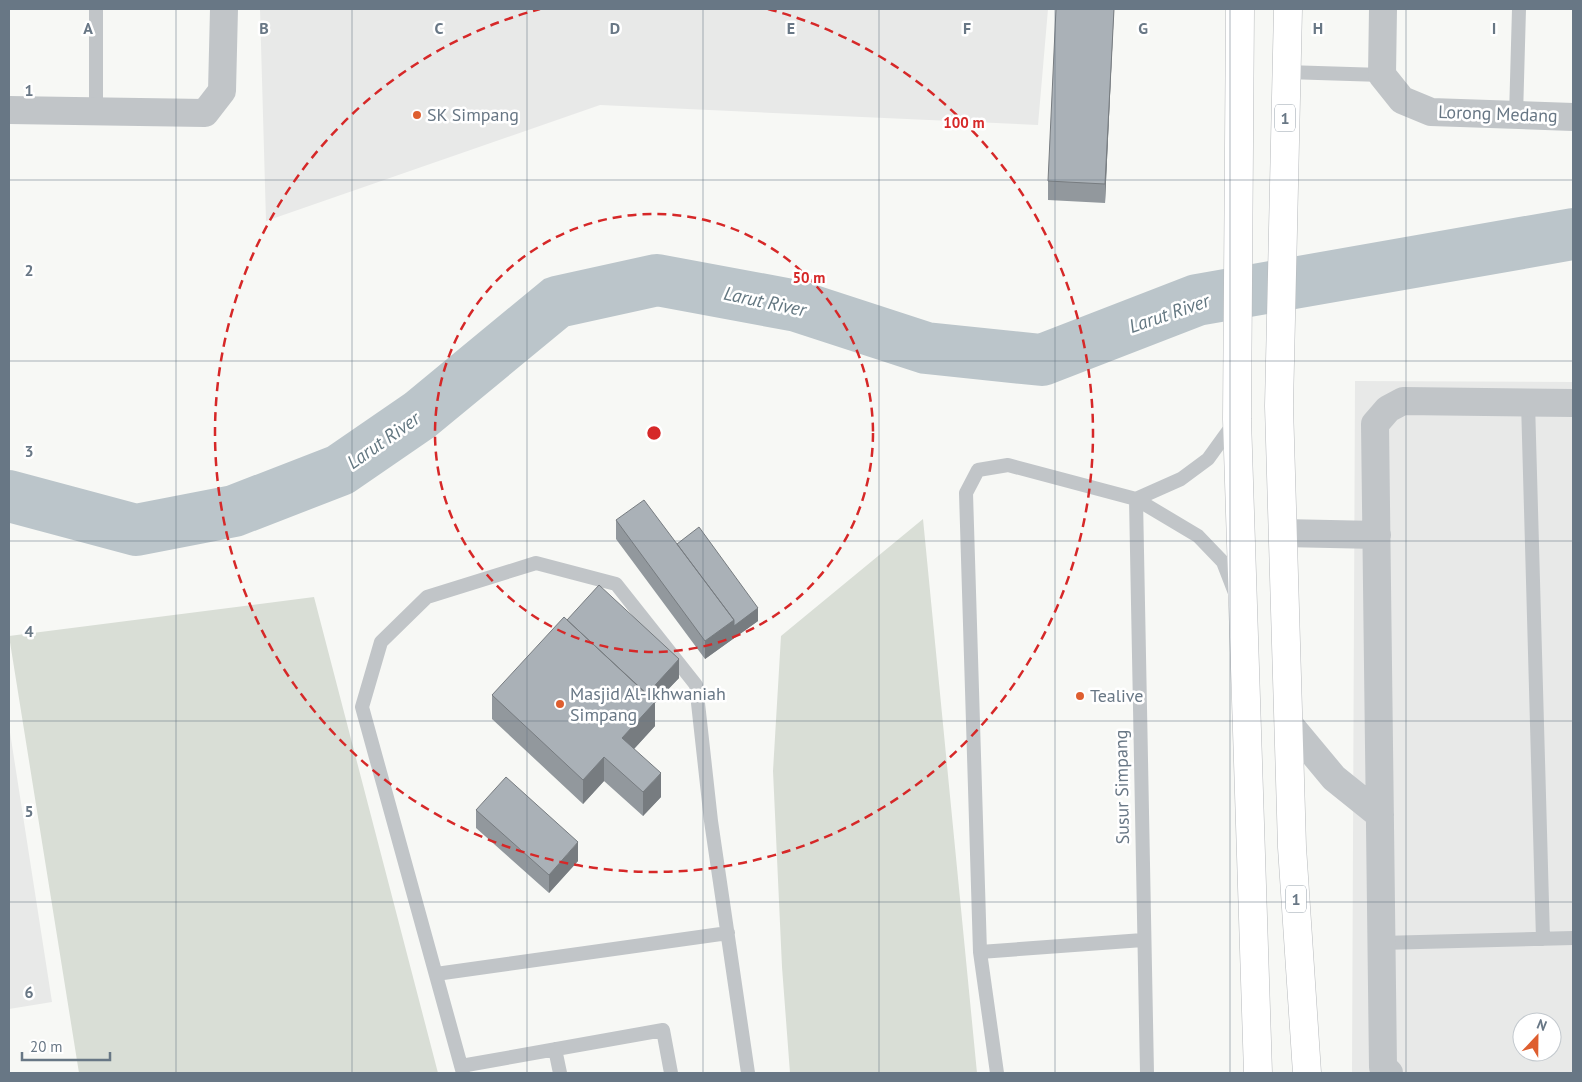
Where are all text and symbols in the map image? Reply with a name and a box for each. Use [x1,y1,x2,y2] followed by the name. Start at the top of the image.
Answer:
[83,18,93,38] text: A
[259,18,269,38] text: B
[435,18,444,38] text: C
[610,18,620,38] text: D
[787,18,795,38] text: E
[963,18,971,38] text: F
[1138,18,1148,38] text: G
[1313,18,1323,38] text: H
[1492,18,1496,38] text: I
[24,80,34,100] text: 1
[1438,100,1558,127] street label: Lorong Medang
[427,103,519,126] place label: SK Simpang
[1275,105,1295,132] road number: 1
[411,109,423,121] marker: SK Simpang
[943,113,985,132] text: 100 m
[24,260,34,280] text: 2
[793,268,825,287] text: 50 m
[722,281,810,322] water label: Larut River
[1126,287,1214,338] water label: Larut River
[342,405,426,474] water label: Larut River
[645,424,663,442] centre of rings
[24,441,34,461] text: 3
[24,621,34,641] text: 4
[570,682,726,726] place label: Masjid Al-Ikhwaniah Simpang
[1090,684,1143,707] place label: Tealive
[1074,690,1086,702] marker: Tealive
[554,698,566,710] marker: Masjid Al-Ikhwaniah Simpang
[1109,729,1134,845] street label: Susur Simpang
[24,801,34,821] text: 5
[1286,886,1306,912] road number: 1
[24,982,34,1002] text: 6
[1512,1012,1562,1062] north arrow
[1534,1015,1550,1035] text: N
[22,1030,110,1062] scale bar
[30,1037,63,1056] text: 20 m

